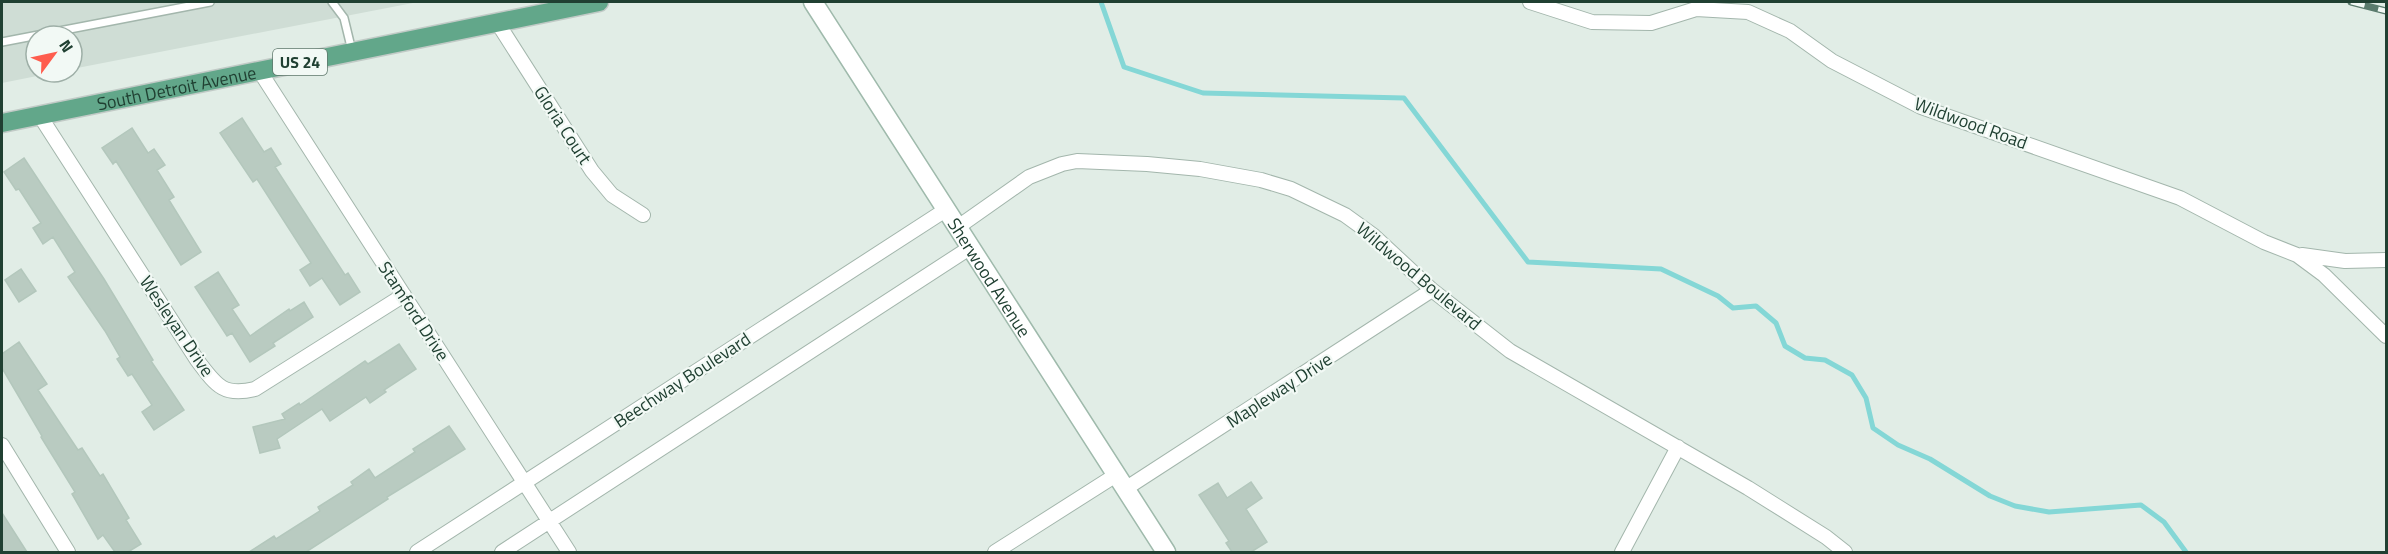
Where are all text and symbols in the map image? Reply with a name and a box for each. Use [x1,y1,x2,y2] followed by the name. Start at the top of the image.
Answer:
[24,24,84,84] north arrow
[53,35,80,57] text: N
[273,49,327,75] road number: US 24
[94,58,259,117] street label: South Detroit Avenue
[527,80,599,170] street label: Gloria Court
[1911,90,2031,156] street label: Wildwood Road
[941,212,1038,342] street label: Sherwood Avenue
[1351,216,1487,336] street label: Wildwood Boulevard
[372,256,456,366] street label: Stamford Drive
[133,270,221,382] street label: Wesleyan Drive
[608,326,756,434] street label: Beechway Boulevard
[1221,346,1337,434] street label: Mapleway Drive

